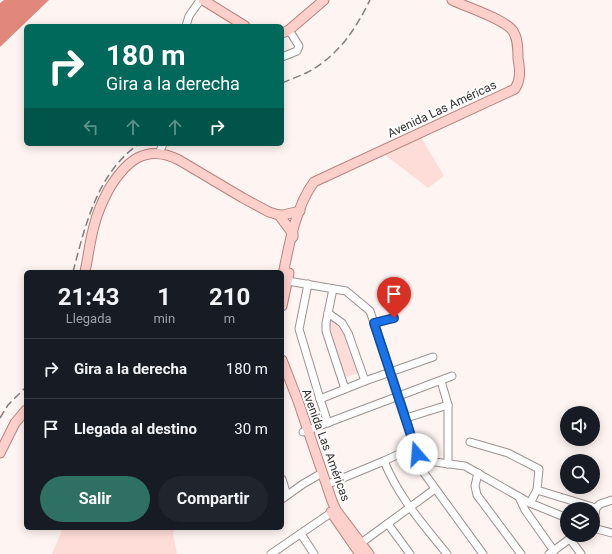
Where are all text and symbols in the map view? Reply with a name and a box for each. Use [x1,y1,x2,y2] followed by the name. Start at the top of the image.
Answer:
[106,39,185,72] text: 180 m
[40,40,92,92] icon: right
[106,73,240,94] text: Gira a la derecha
[385,78,499,140] street label: Avenida Las Américas
[80,116,102,138] icon: left
[122,116,144,138] icon: ahead
[164,116,186,138] icon: ahead
[206,116,228,138] icon: right
[377,277,411,318] pin
[58,283,120,311] text: 21:43
[157,283,171,311] text: 1
[209,283,250,311] text: 210
[383,283,405,305] icon: arrive
[66,311,112,326] text: Llegada
[153,311,175,326] text: min
[224,311,235,326] text: m
[40,358,62,380] icon: right
[74,360,187,378] text: Gira a la derecha
[226,360,268,378] text: 180 m
[299,387,353,503] street label: Avenida Las Américas
[560,406,600,542] map controls
[560,406,600,446] button: sound
[40,418,62,440] icon: arrive
[74,420,197,438] text: Llegada al destino
[234,420,268,438] text: 30 m
[396,433,438,475] position arrow
[560,454,600,494] button: search
[40,476,150,522] button: Salir
[158,476,268,522] button: Compartir
[560,502,600,542] button: layers

